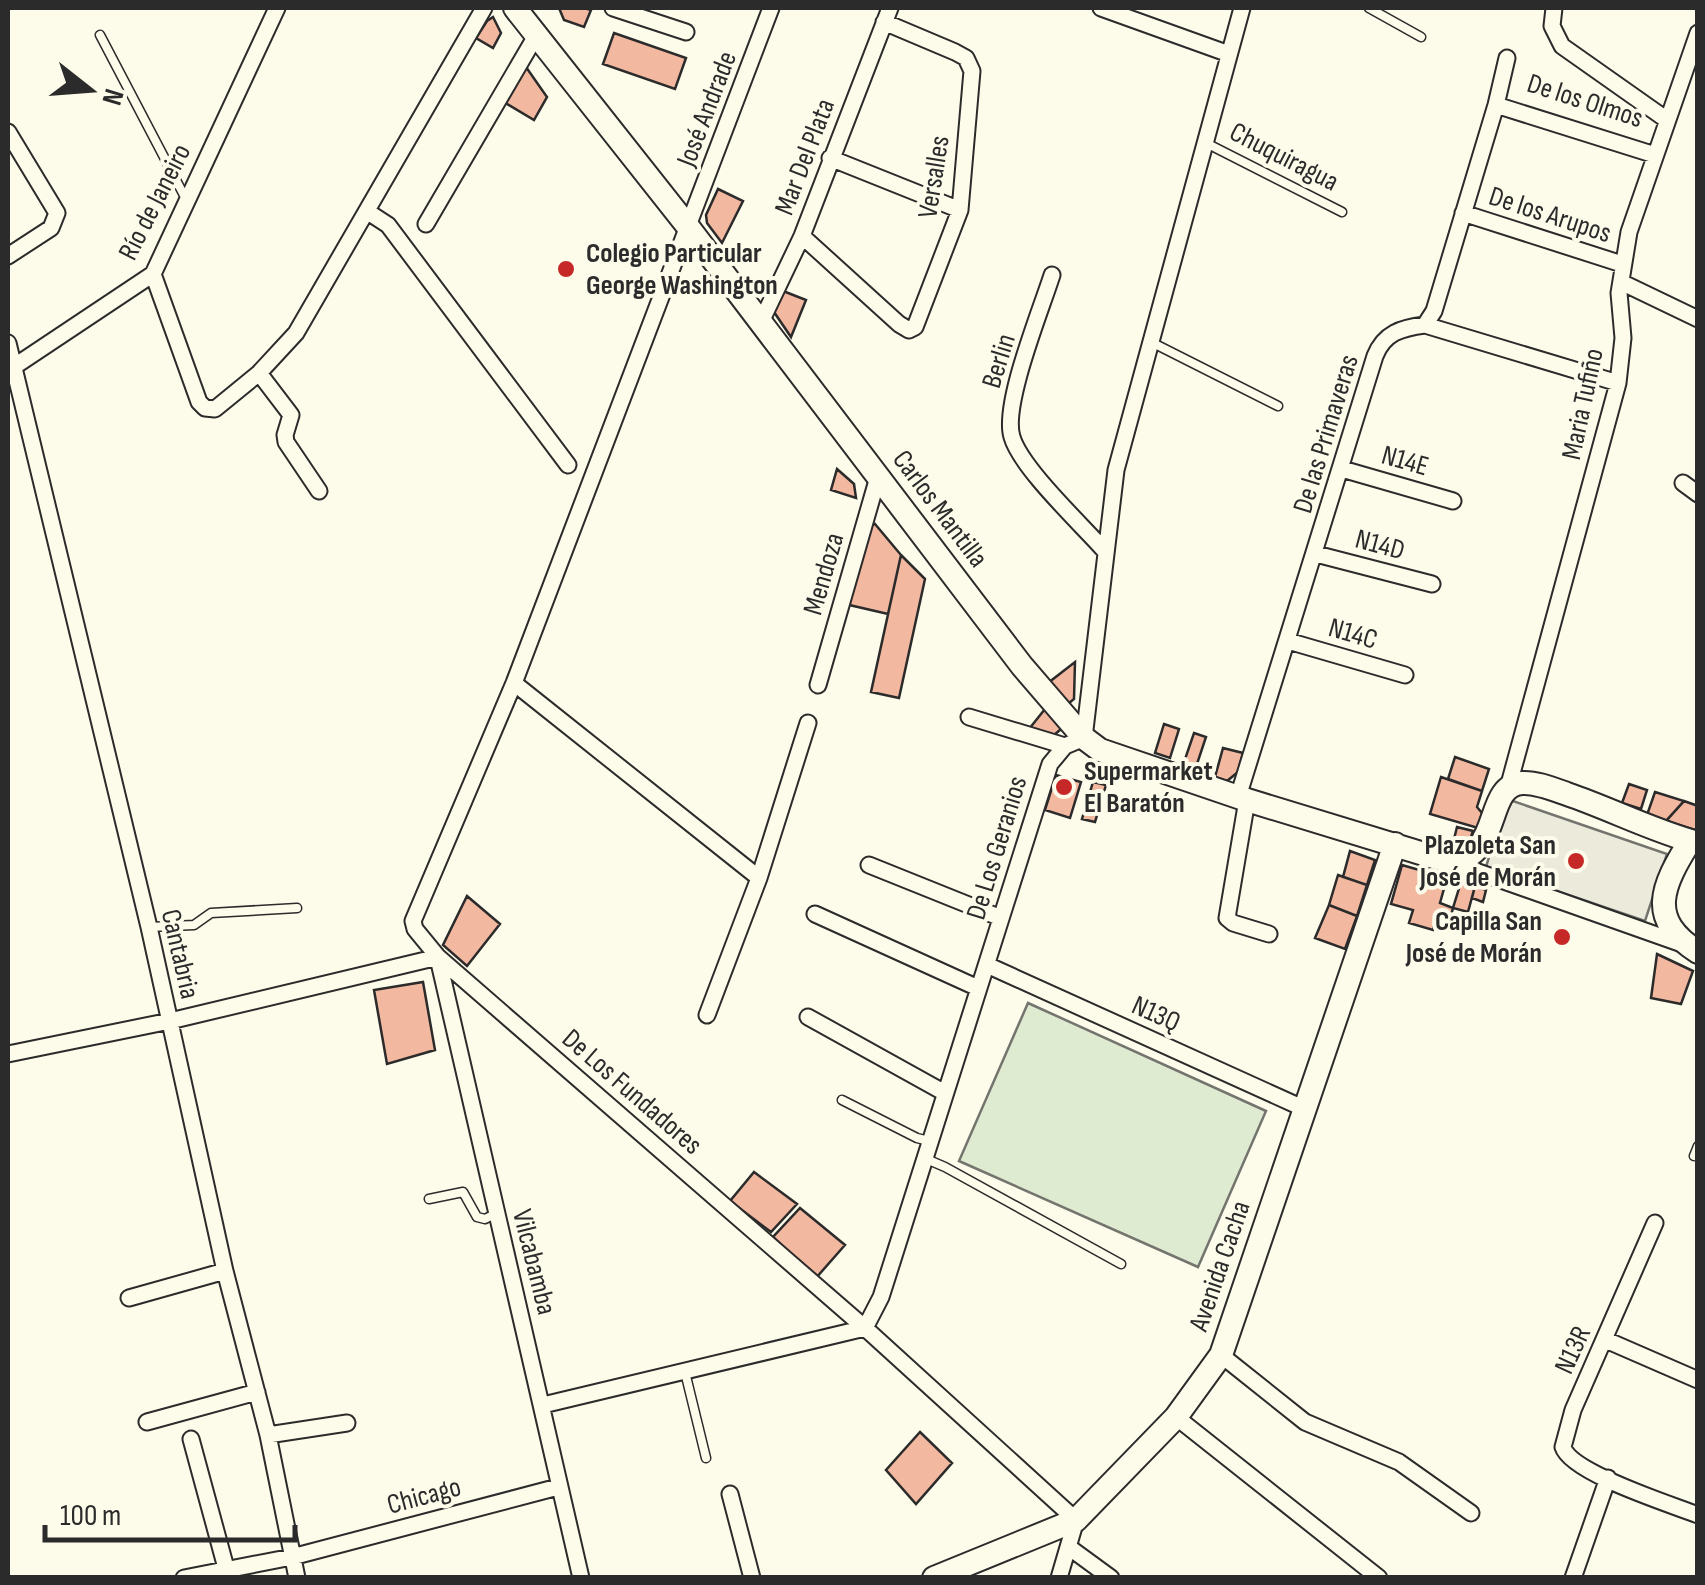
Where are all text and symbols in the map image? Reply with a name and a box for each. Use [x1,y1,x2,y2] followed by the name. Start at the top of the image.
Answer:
[40,40,140,140] north arrow
[670,47,744,172] street label: José Andrade
[1523,67,1647,135] street label: De los Olmos
[95,85,130,109] text: N
[768,94,842,220] street label: Mar Del Plata
[1224,116,1344,198] street label: Chuquiragua
[911,133,957,221] street label: Versalles
[112,138,198,266] street label: Río de Janeiro
[1485,180,1615,250] street label: De los Arupos
[586,237,778,302] place label: Colegio Particular George Washington
[555,258,577,280] marker: Colegio Particular George Washington
[975,330,1023,392] street label: Berlin
[1555,345,1611,463] street label: Maria Tufiño
[1286,351,1366,517] street label: De las Primaveras
[1378,439,1432,483] street label: N14E
[885,444,995,574] street label: Carlos Mantilla
[1352,523,1408,567] street label: N14D
[797,529,851,619] street label: Mendoza
[1325,611,1381,657] street label: N14C
[1084,755,1213,820] place label: Supermarket El Baratón
[960,772,1034,924] street label: De Los Geranios
[1053,776,1075,798] marker: Supermarket El Baratón
[1419,829,1556,894] place label: Plazoleta San José de Morán
[1565,850,1587,872] marker: Plazoleta San José de Morán
[1405,905,1542,970] place label: Capilla San José de Morán
[154,906,206,1002] street label: Cantabria
[1551,926,1573,948] marker: Capilla San José de Morán
[1127,989,1185,1039] street label: N13Q
[555,1022,709,1162] street label: De Los Fundadores
[1182,1197,1258,1336] street label: Avenida Cacha
[505,1206,563,1318] street label: Vilcabamba
[1548,1321,1598,1379] street label: N13R
[383,1470,465,1522] street label: Chicago
[45,1480,295,1542] scale bar
[60,1498,121,1534] text: 100 m

